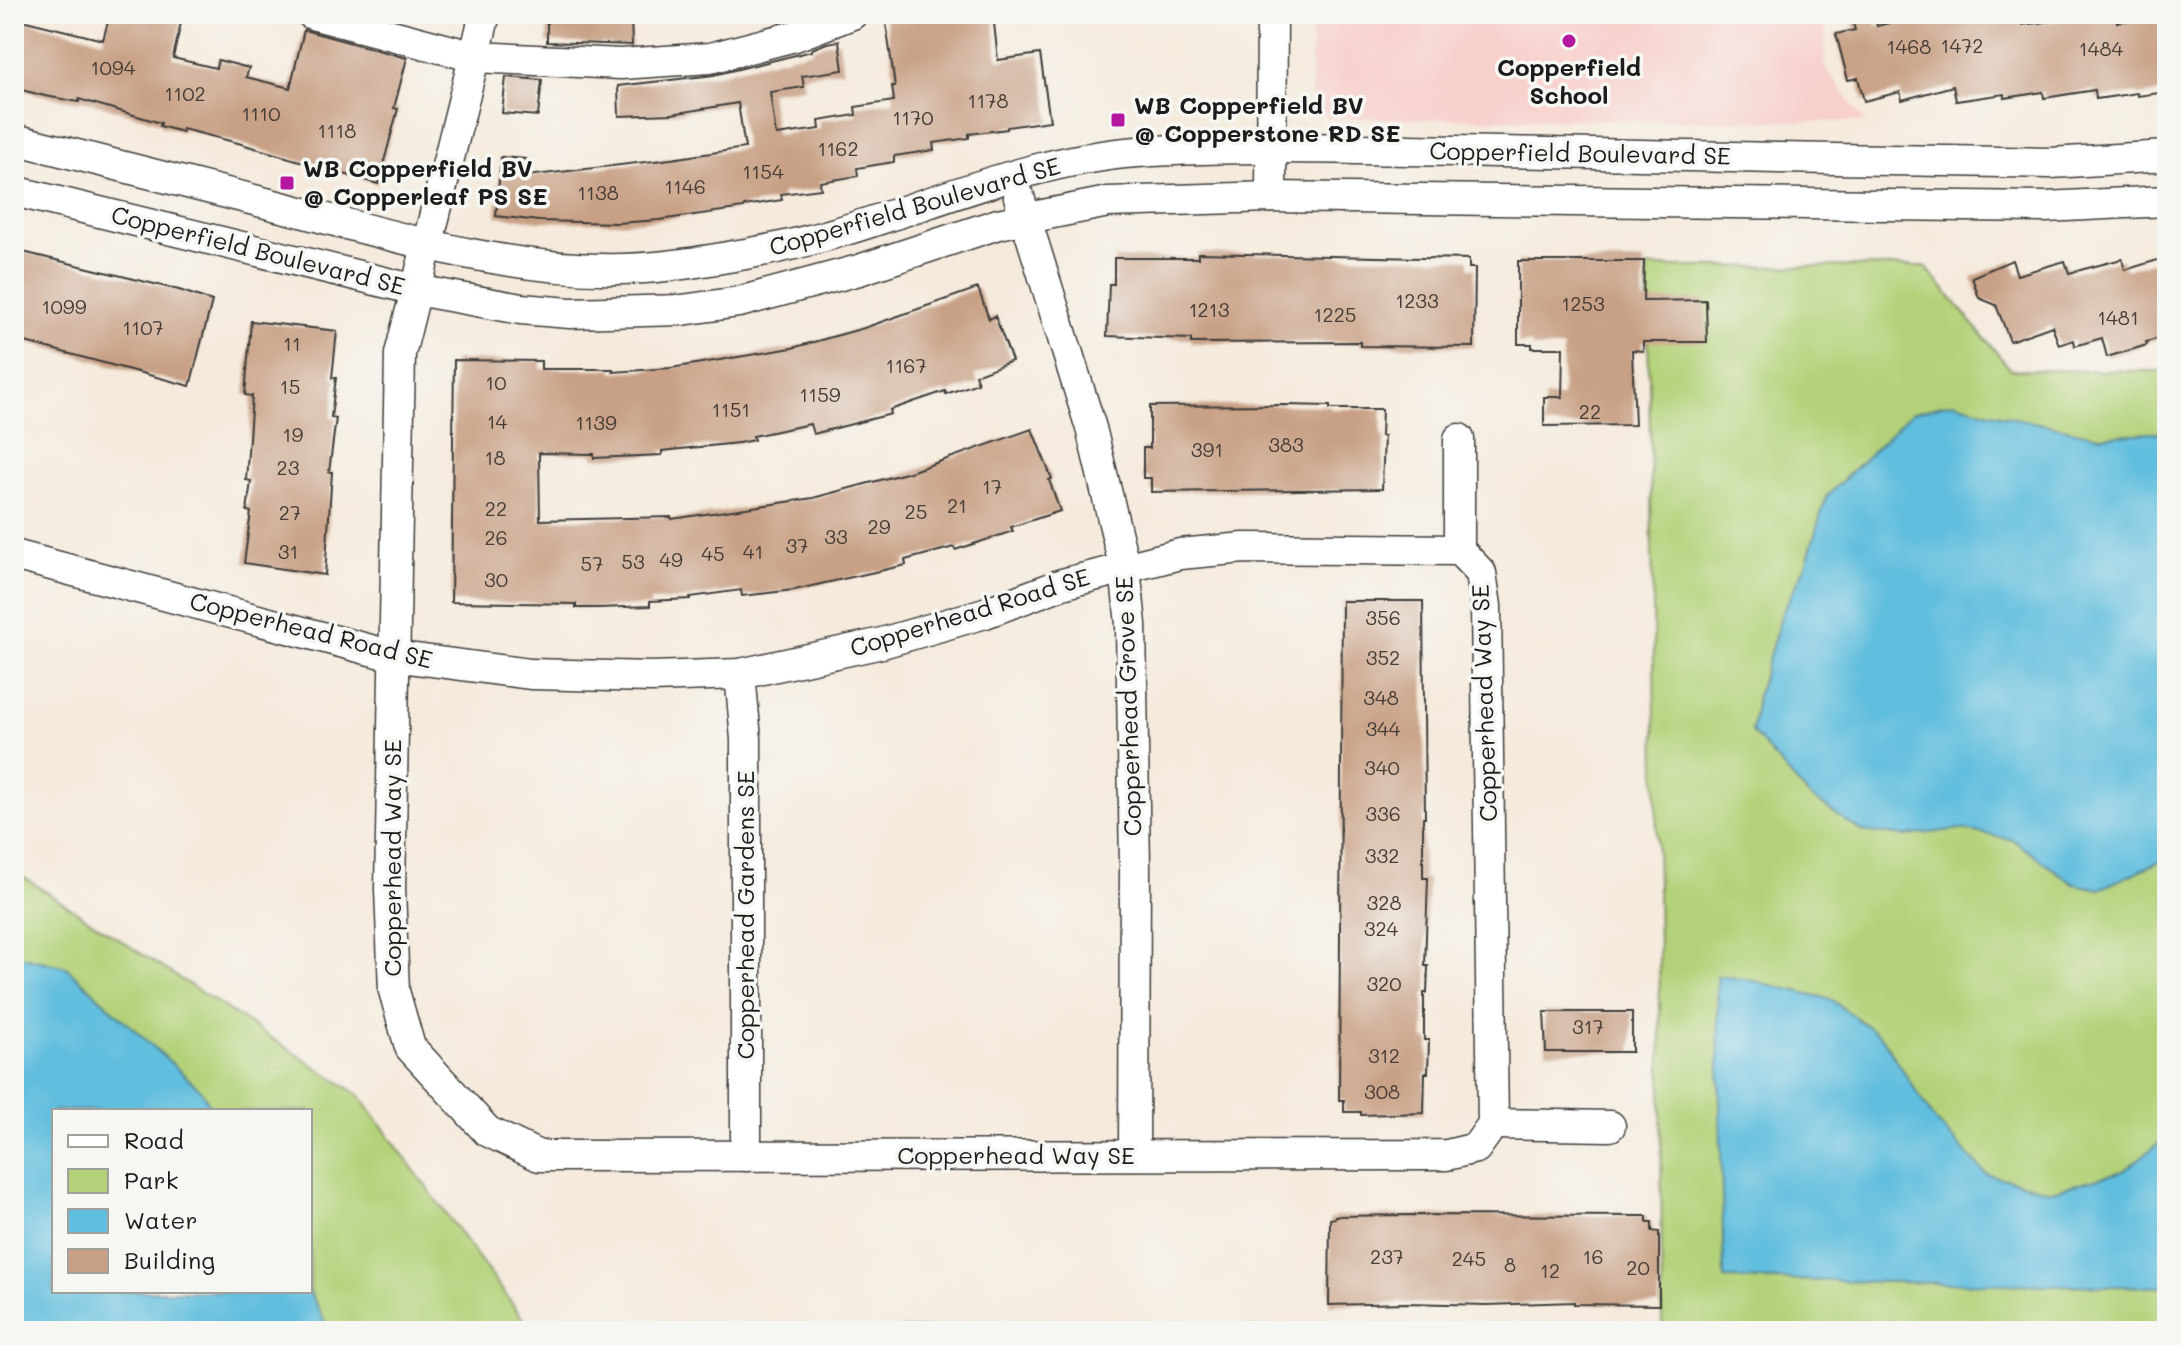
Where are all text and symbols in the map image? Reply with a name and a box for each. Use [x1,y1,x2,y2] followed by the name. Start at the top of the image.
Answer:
[1560,32,1578,50] marker: Copperfield School
[1941,32,1983,58] house number: 1472
[1887,33,1931,59] house number: 1468
[2079,35,2124,61] house number: 1484
[1497,51,1641,110] place label: Copperfield School
[91,54,136,80] house number: 1094
[164,80,206,106] house number: 1102
[967,87,1009,113] house number: 1178
[1134,89,1401,148] place label: WB Copperfield BV @ Copperstone RD SE
[241,100,281,126] house number: 1110
[892,104,934,130] house number: 1170
[1109,111,1127,129] marker: WB Copperfield BV @ Copperstone RD SE
[318,117,356,143] house number: 1118
[1429,134,1731,171] street label: Copperfield Boulevard SE
[817,135,859,161] house number: 1162
[765,149,1064,262] street label: Copperfield Boulevard SE
[303,152,548,211] place label: WB Copperfield BV @ Copperleaf PS SE
[742,158,784,184] house number: 1154
[664,173,706,199] house number: 1146
[278,174,296,192] marker: WB Copperfield BV @ Copperleaf PS SE
[577,179,619,205] house number: 1138
[108,198,408,301] street label: Copperfield Boulevard SE
[1395,287,1439,313] house number: 1233
[1561,290,1605,316] house number: 1253
[42,293,87,319] house number: 1099
[1189,296,1229,322] house number: 1213
[1314,301,1356,327] house number: 1225
[2097,304,2139,330] house number: 1481
[122,314,164,340] house number: 1107
[283,330,301,356] house number: 11
[885,352,927,378] house number: 1167
[485,369,507,395] house number: 10
[280,373,300,399] house number: 15
[799,381,841,407] house number: 1159
[712,396,750,422] house number: 1151
[1579,398,1601,424] house number: 22
[487,408,508,434] house number: 14
[575,409,617,435] house number: 1139
[283,421,304,447] house number: 19
[1268,431,1304,457] house number: 383
[1191,436,1223,462] house number: 391
[484,444,506,470] house number: 18
[277,454,299,480] house number: 23
[982,473,1002,499] house number: 17
[947,492,967,518] house number: 21
[485,495,507,521] house number: 22
[905,498,927,524] house number: 25
[279,499,301,525] house number: 27
[868,513,891,539] house number: 29
[824,523,848,549] house number: 33
[484,524,508,550] house number: 26
[786,532,808,558] house number: 37
[278,538,298,564] house number: 31
[743,538,763,564] house number: 41
[701,540,725,566] house number: 45
[659,546,683,572] house number: 49
[621,548,645,574] house number: 53
[581,550,603,576] house number: 57
[846,560,1093,663] street label: Copperhead Road SE
[484,566,508,592] house number: 30
[1107,575,1148,837] street label: Copperhead Grove SE
[187,584,436,675] street label: Copperhead Road SE
[1464,584,1503,822] street label: Copperhead Way SE
[1365,604,1401,630] house number: 356
[1366,644,1400,670] house number: 352
[1363,684,1399,710] house number: 348
[1365,715,1401,741] house number: 344
[376,739,407,977] street label: Copperhead Way SE
[1364,754,1400,780] house number: 340
[729,771,760,1059] street label: Copperhead Gardens SE
[1365,800,1401,826] house number: 336
[1365,842,1399,868] house number: 332
[1367,889,1401,915] house number: 328
[1364,915,1399,941] house number: 324
[1366,970,1402,996] house number: 320
[1572,1013,1604,1039] house number: 317
[1368,1042,1400,1068] house number: 312
[1364,1078,1400,1104] house number: 308
[52,1109,312,1293] legend
[124,1124,184,1155] text: Road
[897,1139,1135,1170] street label: Copperhead Way SE
[124,1164,178,1195] text: Park
[124,1204,198,1235] text: Water
[1370,1243,1404,1269] house number: 237
[1582,1243,1604,1269] house number: 16
[124,1244,215,1275] text: Building
[1452,1245,1486,1271] house number: 245
[1504,1251,1516,1277] house number: 8
[1626,1254,1650,1280] house number: 20
[1540,1257,1560,1283] house number: 12

